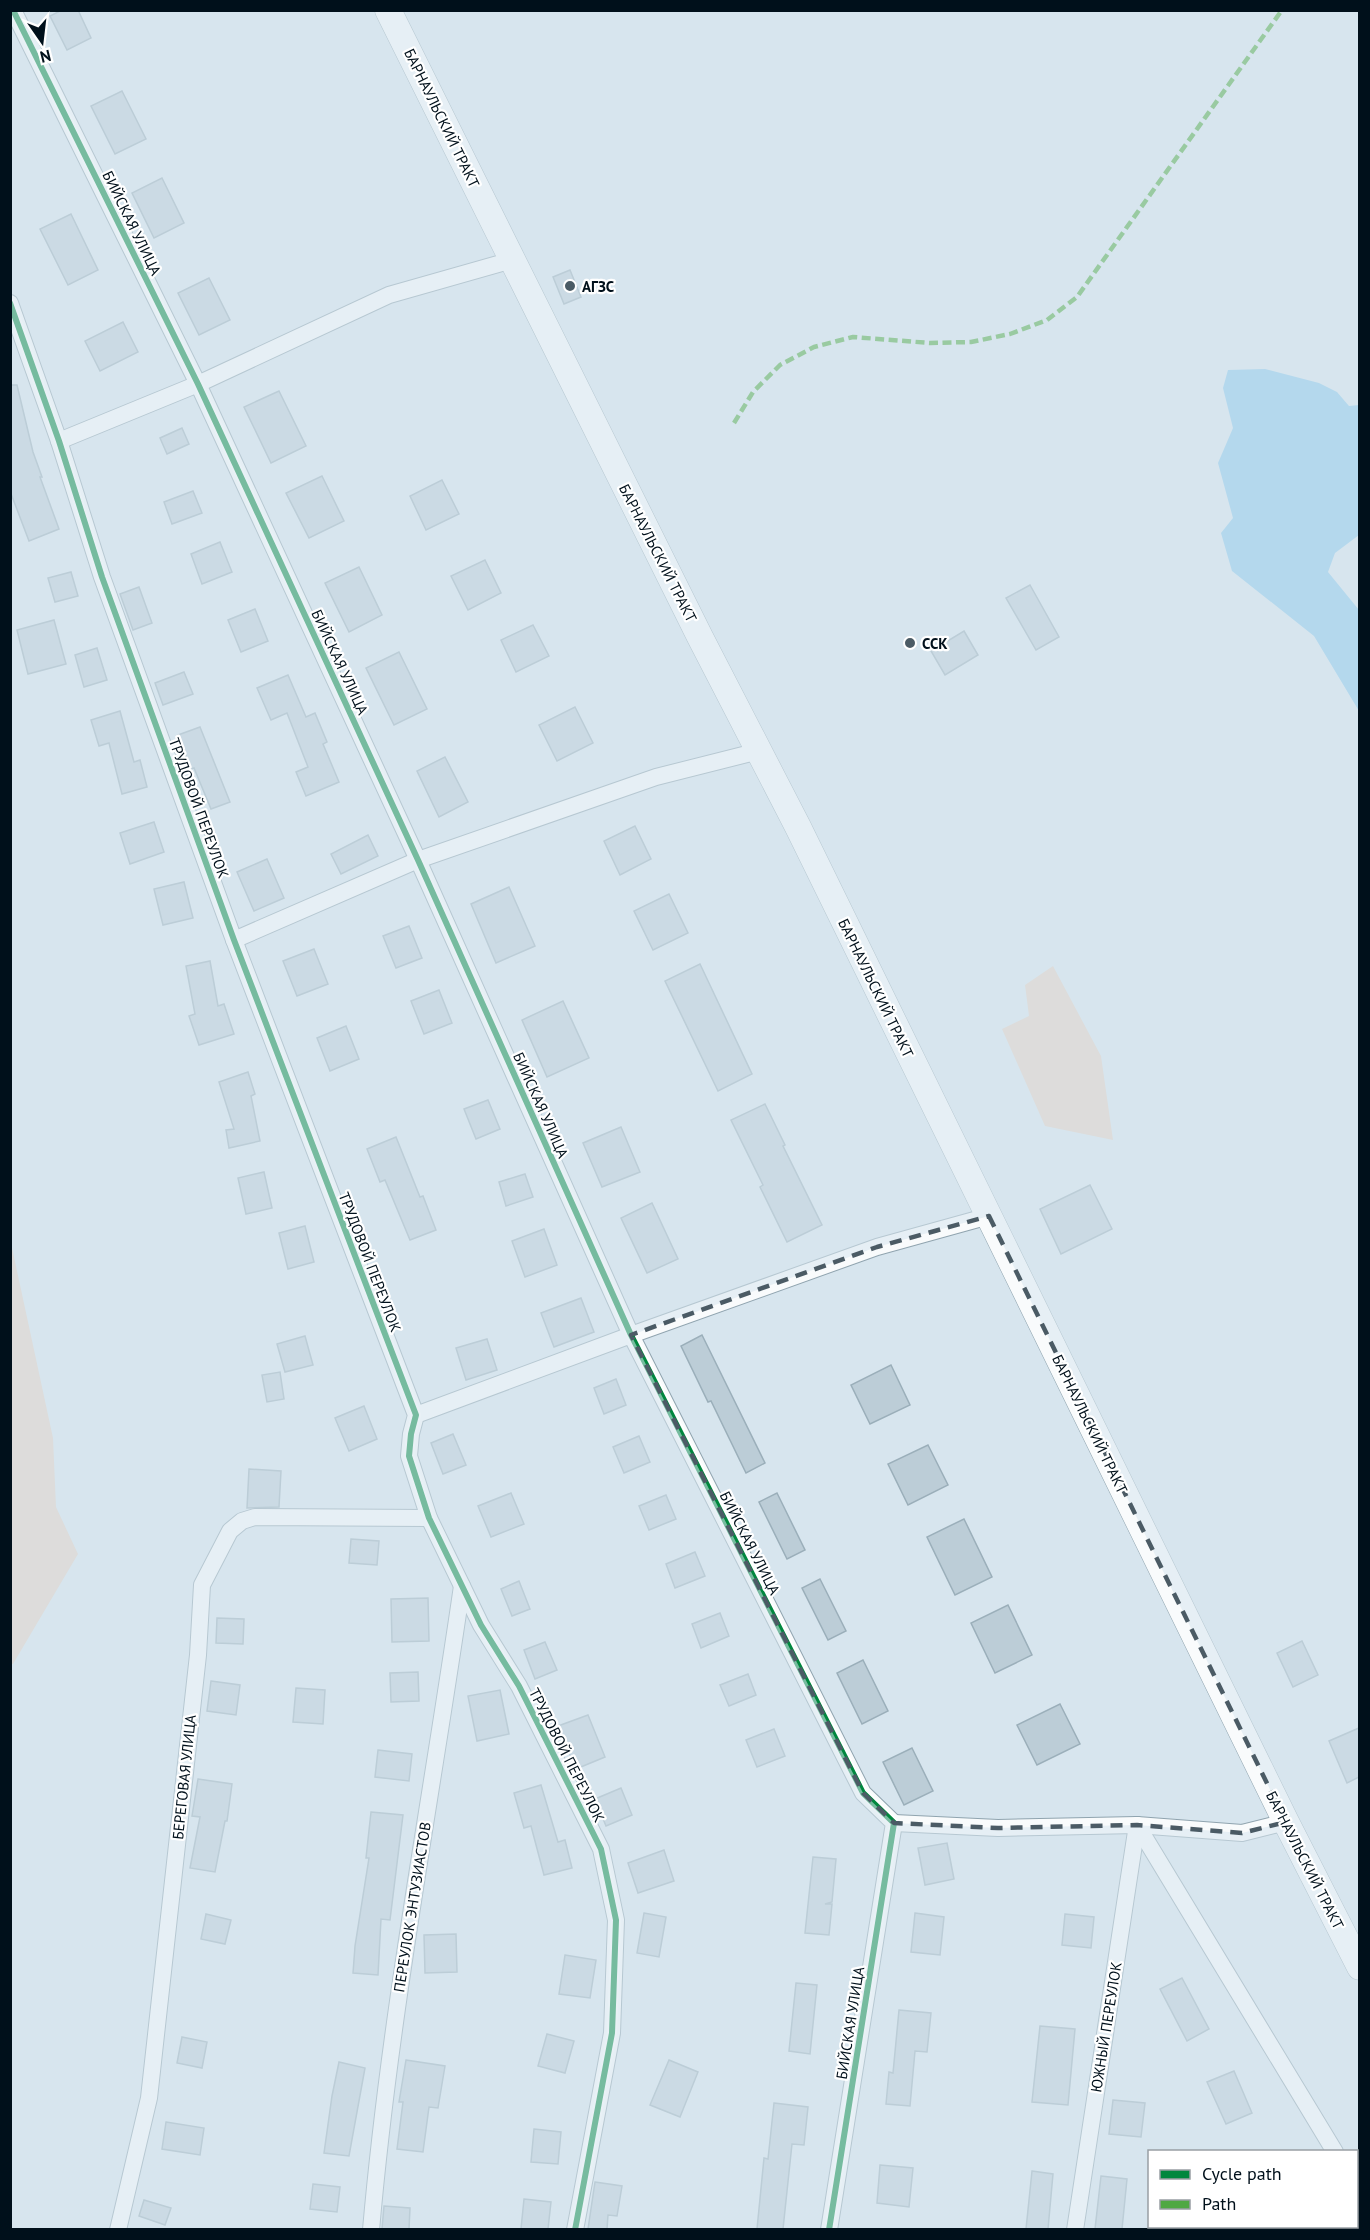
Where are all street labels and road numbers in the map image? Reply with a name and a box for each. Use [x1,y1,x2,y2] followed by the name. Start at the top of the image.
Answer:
[400,45,484,191] street label: БАРНАУЛЬСКИЙ ТРАКТ
[99,168,166,278] street label: БИЙСКАЯ УЛИЦА
[615,481,701,626] street label: БАРНАУЛЬСКИЙ ТРАКТ
[307,606,373,718] street label: БИЙСКАЯ УЛИЦА
[165,735,233,881] street label: ТРУДОВОЙ ПЕРЕУЛОК
[834,915,918,1061] street label: БАРНАУЛЬСКИЙ ТРАКТ
[509,1049,573,1161] street label: БИЙСКАЯ УЛИЦА
[335,1189,405,1335] street label: ТРУДОВОЙ ПЕРЕУЛОК
[1048,1351,1132,1497] street label: БАРНАУЛЬСКИЙ ТРАКТ
[716,1488,784,1598] street label: БИЙСКАЯ УЛИЦА
[525,1685,609,1825] street label: ТРУДОВОЙ ПЕРЕУЛОК
[168,1713,200,1840] street label: БЕРЕГОВАЯ УЛИЦА
[1262,1788,1348,1933] street label: БАРНАУЛЬСКИЙ ТРАКТ
[389,1820,435,1994] street label: ПЕРЕУЛОК ЭНТУЗИАСТОВ
[1086,1960,1126,2094] street label: ЮЖНЫЙ ПЕРЕУЛОК
[832,1965,868,2081] street label: БИЙСКАЯ УЛИЦА

